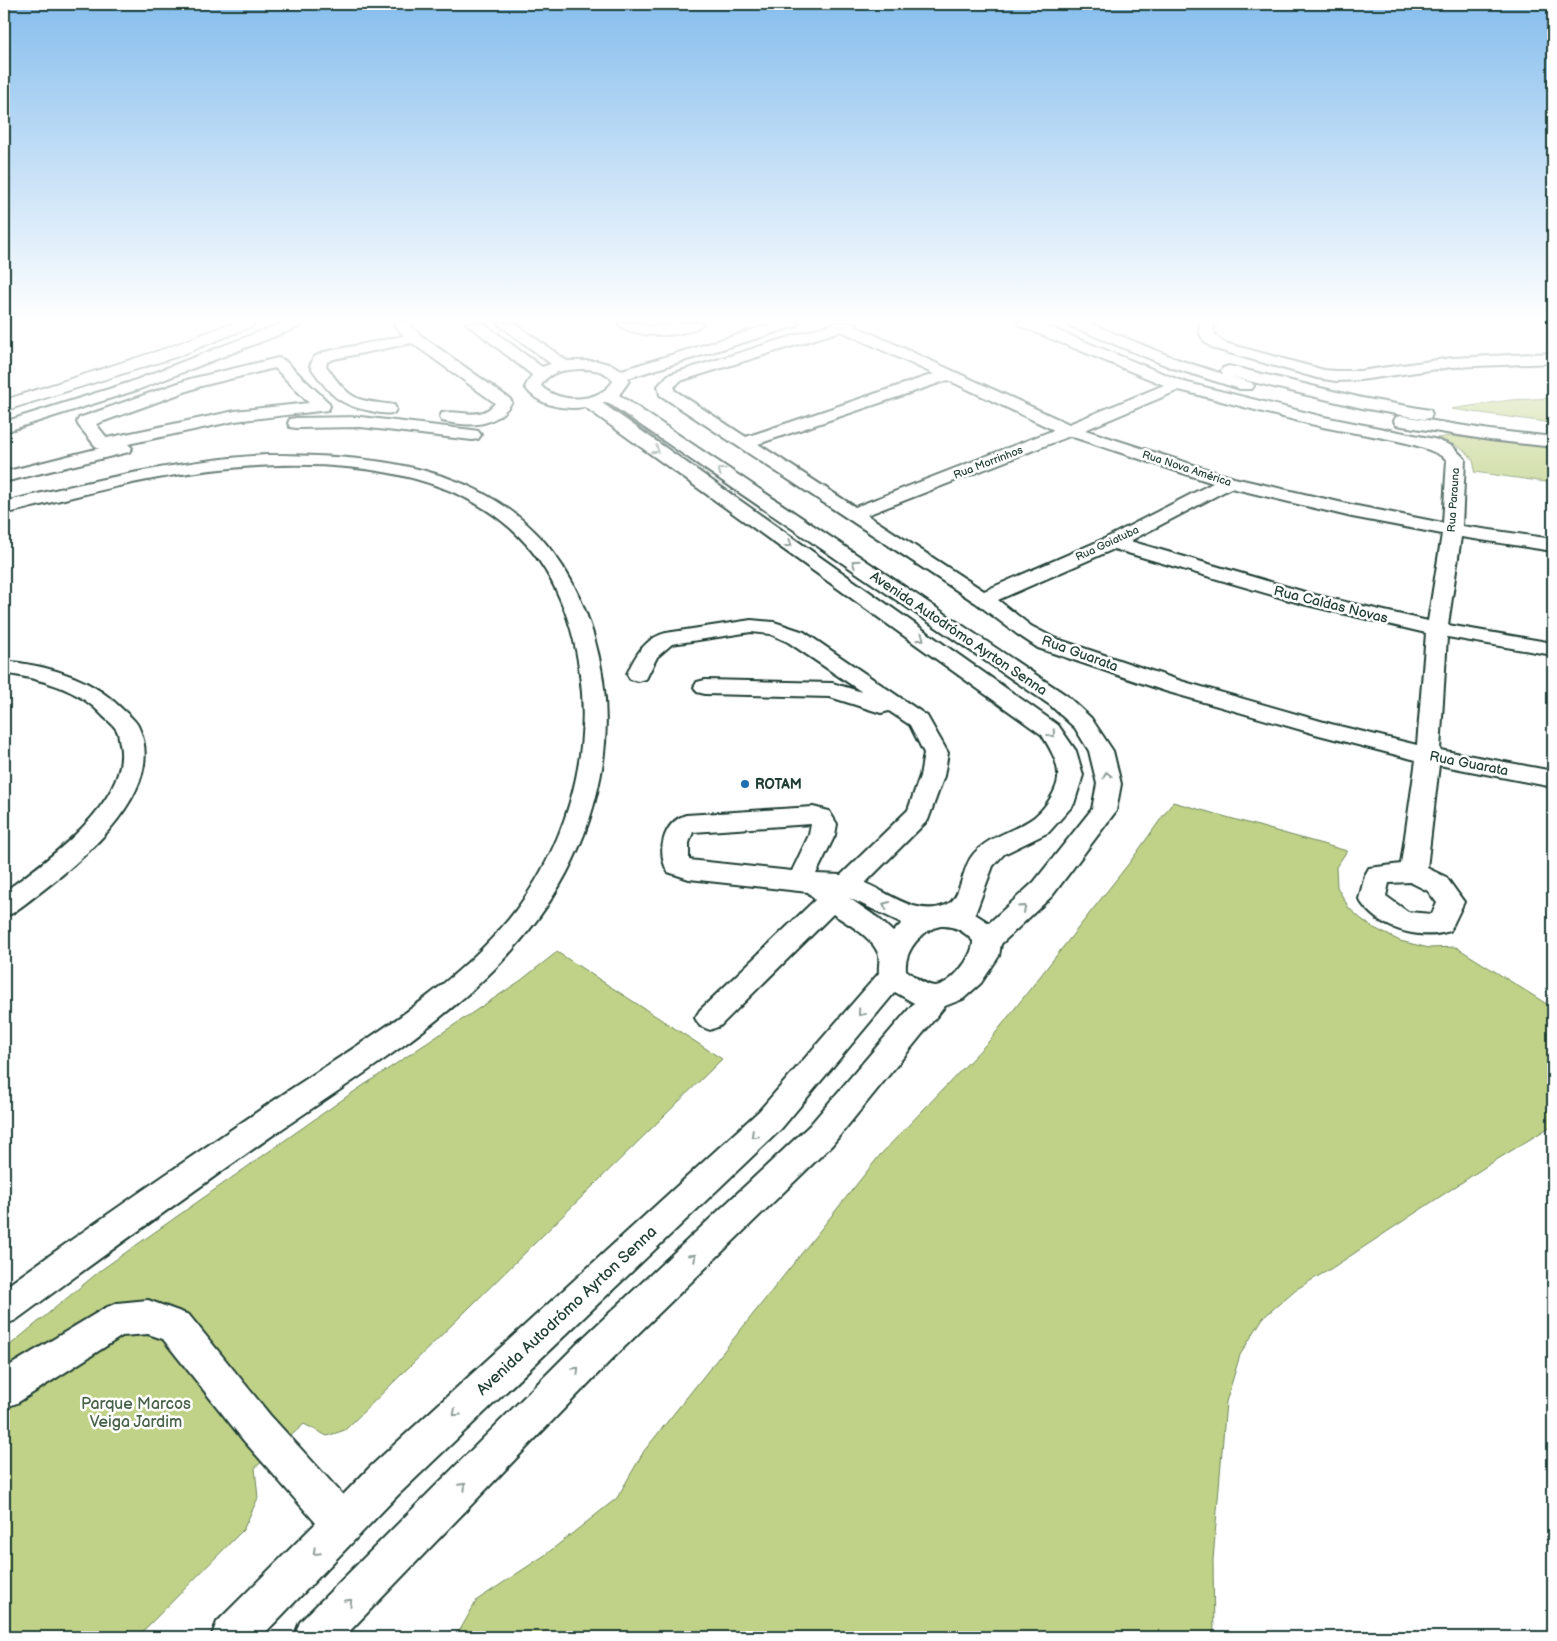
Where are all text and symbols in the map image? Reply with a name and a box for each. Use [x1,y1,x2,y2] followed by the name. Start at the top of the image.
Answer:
[952,443,1025,482] street label: Rua Morrinhos
[650,444,660,453] one-way arrow
[1141,448,1233,489] street label: Rua Nova América
[1445,467,1462,533] street label: Rua Parauna
[717,468,726,478] one-way arrow
[1074,523,1141,564] street label: Rua Goiatuba
[783,538,792,547] one-way arrow
[852,560,861,569] one-way arrow
[867,568,1050,699] street label: Avenida Autodrómo Ayrton Senna
[1272,582,1390,627] street label: Rua Caldas Novas
[1039,632,1120,675] street label: Rua Guarata
[915,633,924,641] one-way arrow
[1046,729,1055,738] one-way arrow
[1428,747,1510,779] street label: Rua Guarata
[1102,771,1113,780] one-way arrow
[755,776,802,793] place label: ROTAM
[739,778,751,790] marker: ROTAM
[882,901,891,911] one-way arrow
[1018,905,1027,914] one-way arrow
[858,1007,867,1016] one-way arrow
[751,1129,760,1138] one-way arrow
[473,1222,661,1400] street label: Avenida Autodrómo Ayrton Senna
[688,1254,697,1263] one-way arrow
[570,1367,579,1376] one-way arrow
[81,1395,191,1432] park label: Parque Marcos Veiga Jardim
[453,1407,462,1416] one-way arrow
[457,1483,466,1492] one-way arrow
[313,1546,322,1555] one-way arrow
[343,1599,352,1608] one-way arrow

